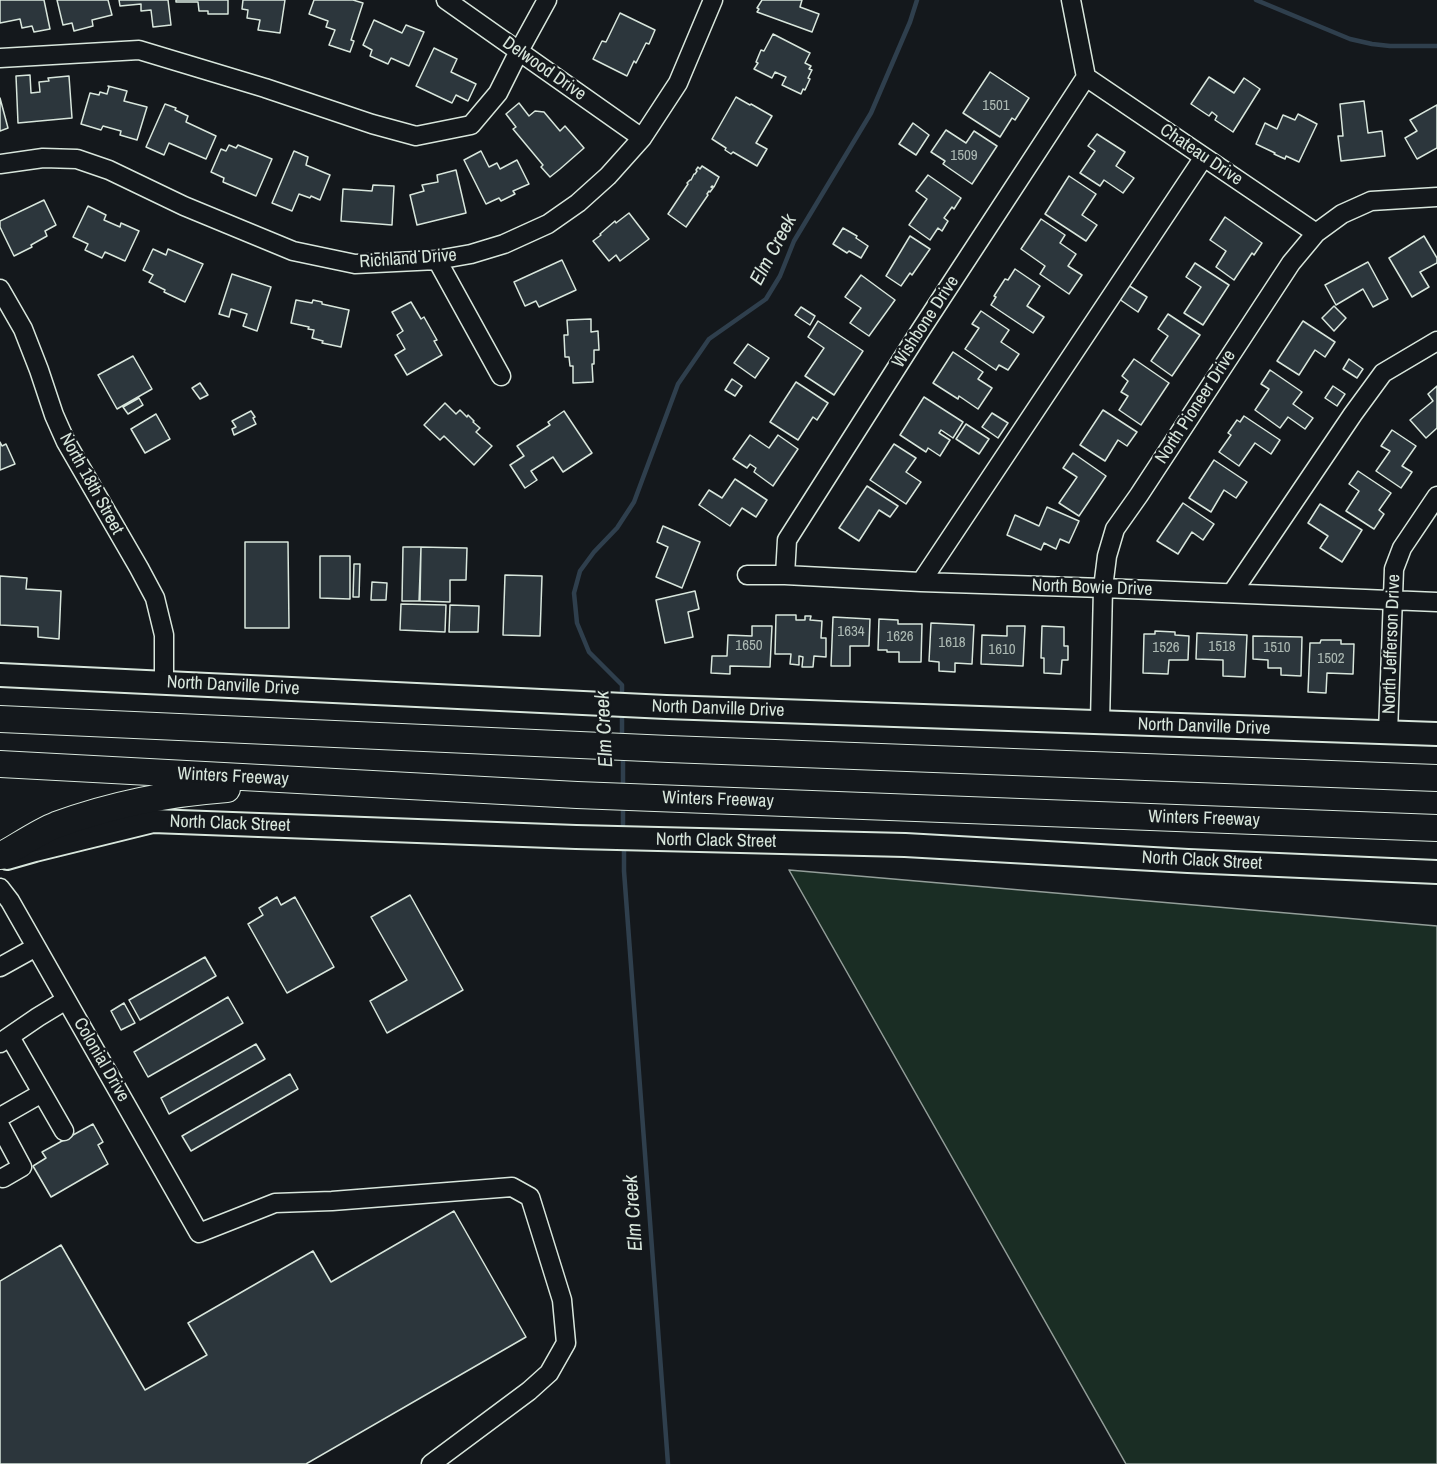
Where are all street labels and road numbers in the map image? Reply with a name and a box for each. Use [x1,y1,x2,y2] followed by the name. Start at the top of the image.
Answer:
[498,32,590,106] street label: Delwood Drive
[1156,119,1246,191] street label: Chateau Drive
[359,245,457,273] street label: Richland Drive
[888,272,964,372] street label: Wishbone Drive
[1151,346,1241,468] street label: North Pioneer Drive
[54,430,128,538] street label: North 18th Street
[1379,574,1405,714] street label: North Jefferson Drive
[1031,575,1153,601] street label: North Bowie Drive
[166,672,300,700] street label: North Danville Drive
[651,696,785,722] street label: North Danville Drive
[1137,714,1271,740] street label: North Danville Drive
[177,763,289,791] street label: Winters Freeway
[662,787,774,813] street label: Winters Freeway
[1148,806,1260,832] street label: Winters Freeway
[169,811,291,837] street label: North Clack Street
[656,829,776,853] street label: North Clack Street
[1141,847,1263,875] street label: North Clack Street
[68,1014,134,1106] street label: Colonial Drive

